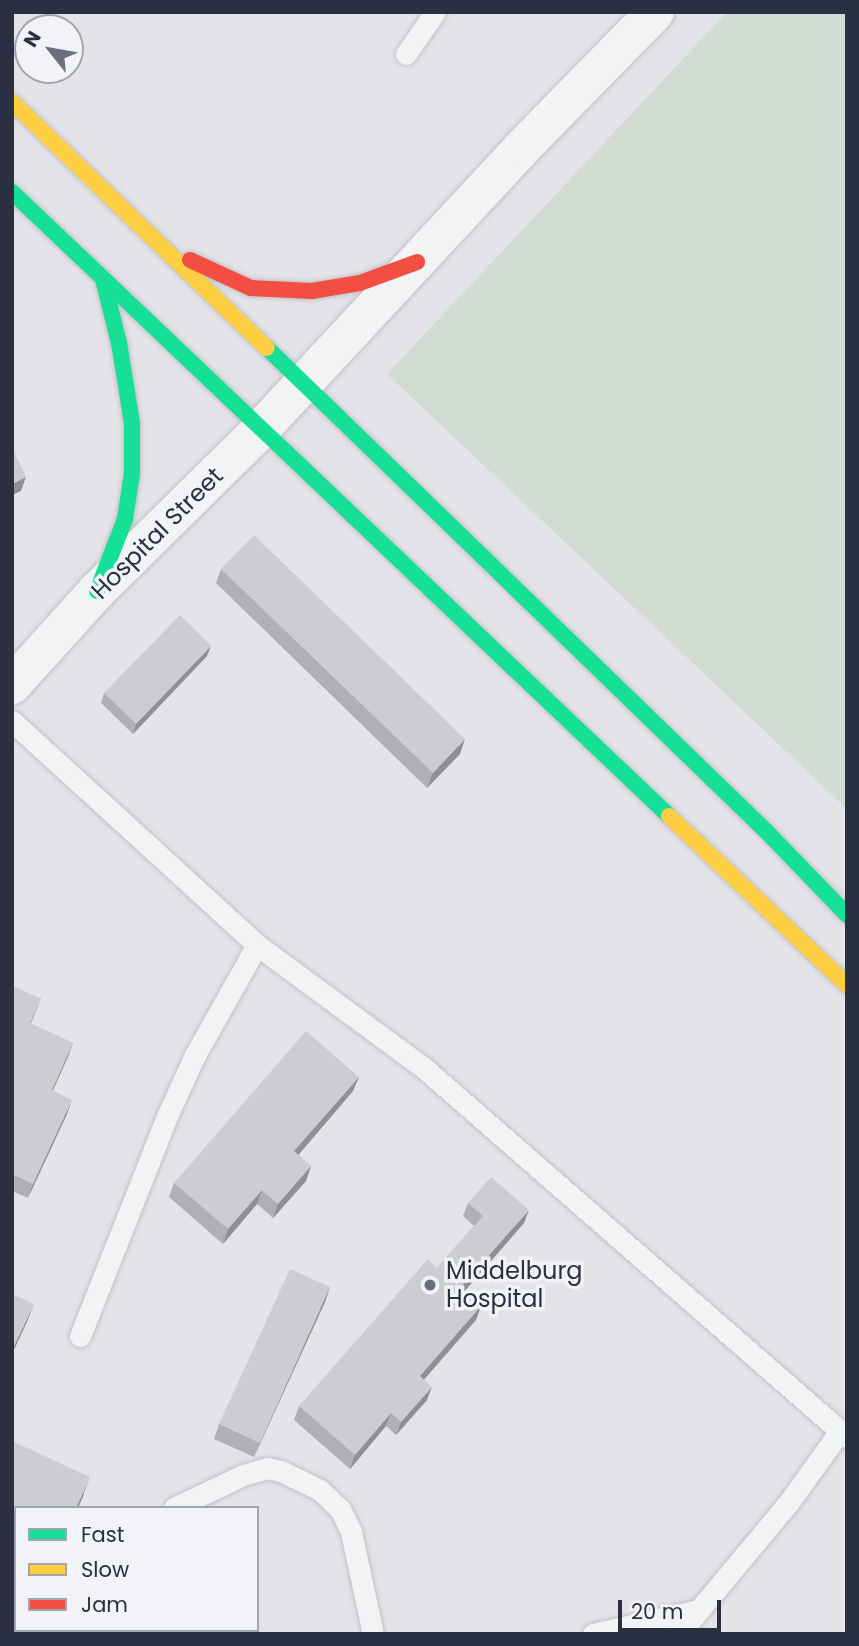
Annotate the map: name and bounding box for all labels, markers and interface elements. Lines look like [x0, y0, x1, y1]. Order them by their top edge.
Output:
north arrow [14, 14, 84, 84]
text: N [17, 26, 48, 52]
street label: Hospital Street [85, 461, 229, 605]
place label: Middelburg Hospital [446, 1257, 583, 1313]
marker: Middelburg Hospital [420, 1275, 440, 1295]
legend [14, 1506, 259, 1632]
text: Fast [81, 1520, 124, 1549]
text: Slow [81, 1555, 129, 1584]
scale bar [621, 1586, 724, 1630]
text: Jam [81, 1590, 128, 1619]
text: 20 m [631, 1597, 684, 1626]

